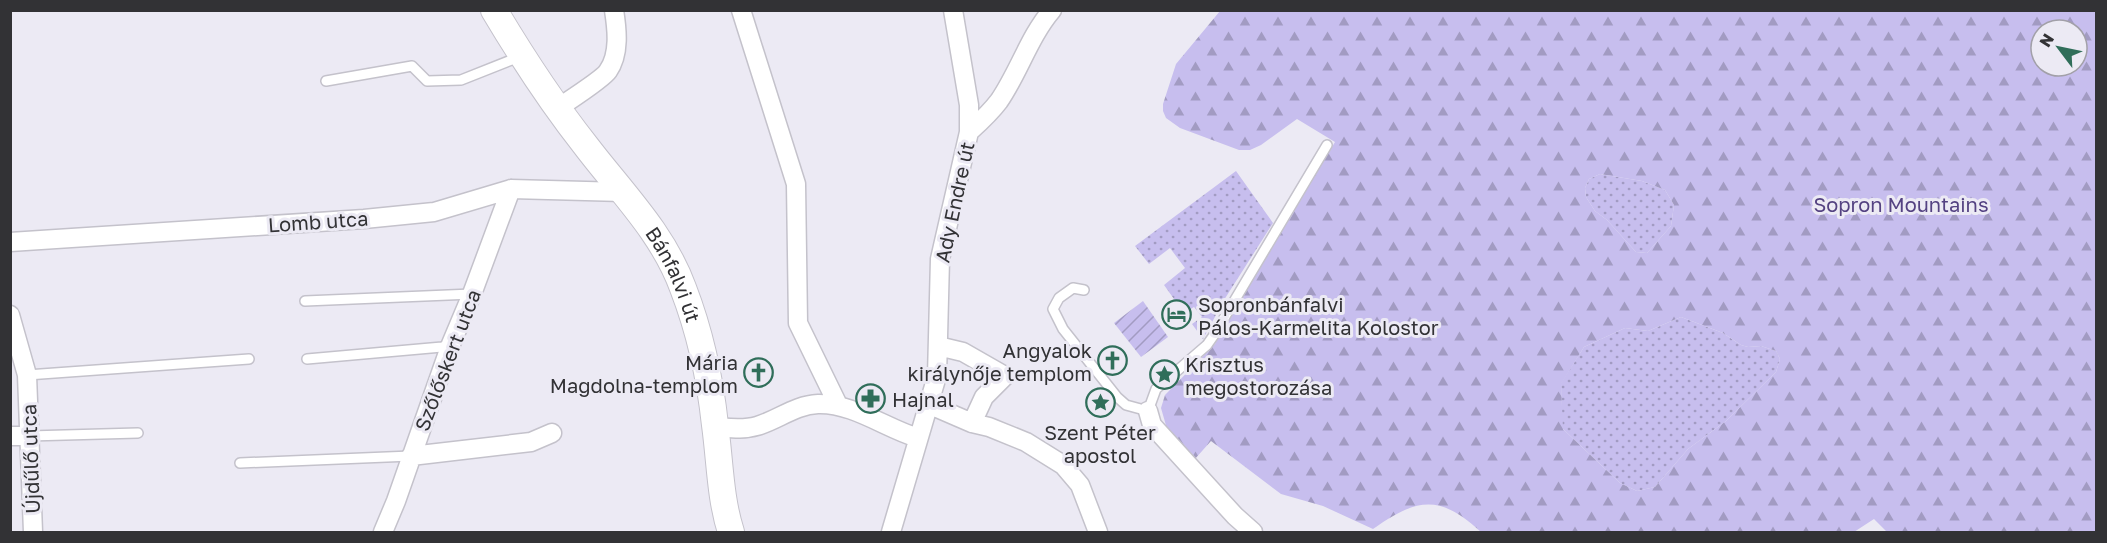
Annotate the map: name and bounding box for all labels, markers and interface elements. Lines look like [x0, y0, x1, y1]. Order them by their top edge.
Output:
north arrow [2029, 18, 2089, 78]
text: N [2035, 30, 2058, 51]
street label: Ady Endre út [929, 139, 979, 265]
park label: Sopron Mountains [1814, 192, 1988, 216]
street label: Lomb utca [267, 206, 369, 236]
street label: Bánfalvi út [641, 222, 706, 325]
street label: Szőlőskert utca [409, 286, 485, 434]
place label: Sopronbánfalvi Pálos-Karmelita Kolostor [1198, 292, 1439, 339]
hotel icon: Sopronbánfalvi Pálos-Karmelita Kolostor [1161, 299, 1193, 331]
place label: Angyalok királynője templom [907, 338, 1092, 385]
church icon: Angyalok királynője templom [1097, 345, 1129, 377]
place label: Mária Magdolna-templom [550, 350, 738, 397]
place label: Krisztus megostorozása [1185, 352, 1332, 399]
church icon: Mária Magdolna-templom [743, 357, 775, 389]
place icon: Krisztus megostorozása [1148, 359, 1180, 391]
pharmacy icon: Hajnal [855, 383, 887, 415]
place icon: Szent Péter apostol [1084, 386, 1116, 418]
place label: Hajnal [892, 387, 954, 411]
street label: Újdűlő utca [16, 404, 44, 514]
place label: Szent Péter apostol [1044, 420, 1156, 467]

